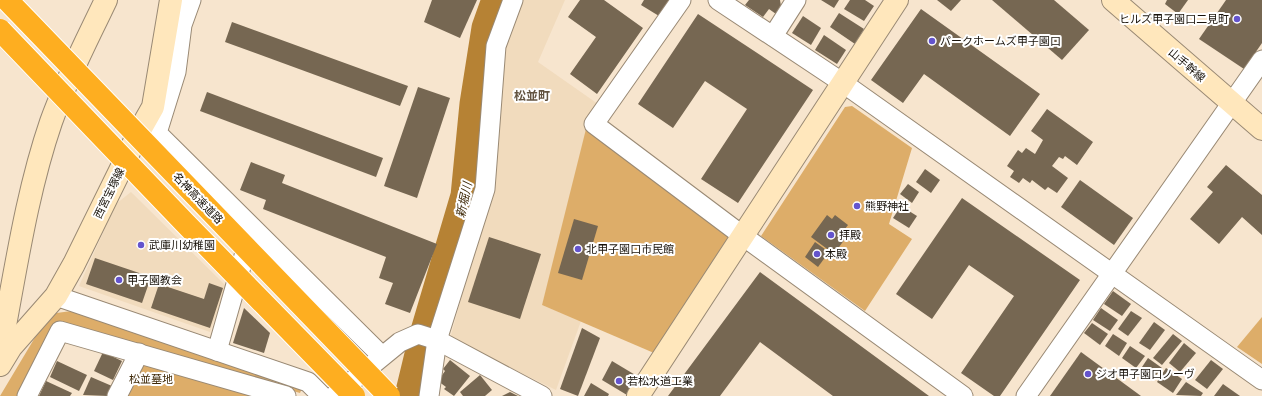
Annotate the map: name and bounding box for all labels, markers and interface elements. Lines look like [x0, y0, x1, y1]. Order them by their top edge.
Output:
place label: ヒルズ甲子園口二見町 [1119, 12, 1229, 26]
marker: ヒルズ甲子園口二見町 [1232, 14, 1242, 24]
place label: パークホームズ甲子園口 [940, 34, 1061, 48]
marker: パークホームズ甲子園口 [927, 36, 937, 46]
street label: 山手幹線 [1166, 45, 1208, 85]
district label: 松並町 [514, 88, 550, 104]
street label: 西宮宝塚線 [91, 165, 127, 221]
street label: 名神高速道路 [170, 169, 226, 227]
water label: 新堀川 [452, 179, 476, 219]
place label: 熊野神社 [865, 199, 909, 213]
marker: 熊野神社 [852, 201, 862, 211]
place label: 拝殿 [839, 228, 861, 242]
marker: 拝殿 [826, 230, 836, 240]
place label: 武庫川幼稚園 [149, 238, 215, 252]
marker: 武庫川幼稚園 [136, 240, 146, 250]
place label: 北甲子園口市民館 [586, 242, 674, 256]
marker: 北甲子園口市民館 [573, 244, 583, 254]
place label: 本殿 [825, 247, 847, 261]
marker: 本殿 [812, 249, 822, 259]
place label: 甲子園教会 [127, 273, 182, 287]
marker: 甲子園教会 [114, 275, 124, 285]
place label: ジオ甲子園口ノーヴ [1096, 367, 1195, 381]
marker: ジオ甲子園口ノーヴ [1083, 369, 1093, 379]
park label: 松並墓地 [129, 372, 173, 386]
place label: 若松水道工業 [627, 374, 693, 388]
marker: 若松水道工業 [614, 376, 624, 386]

